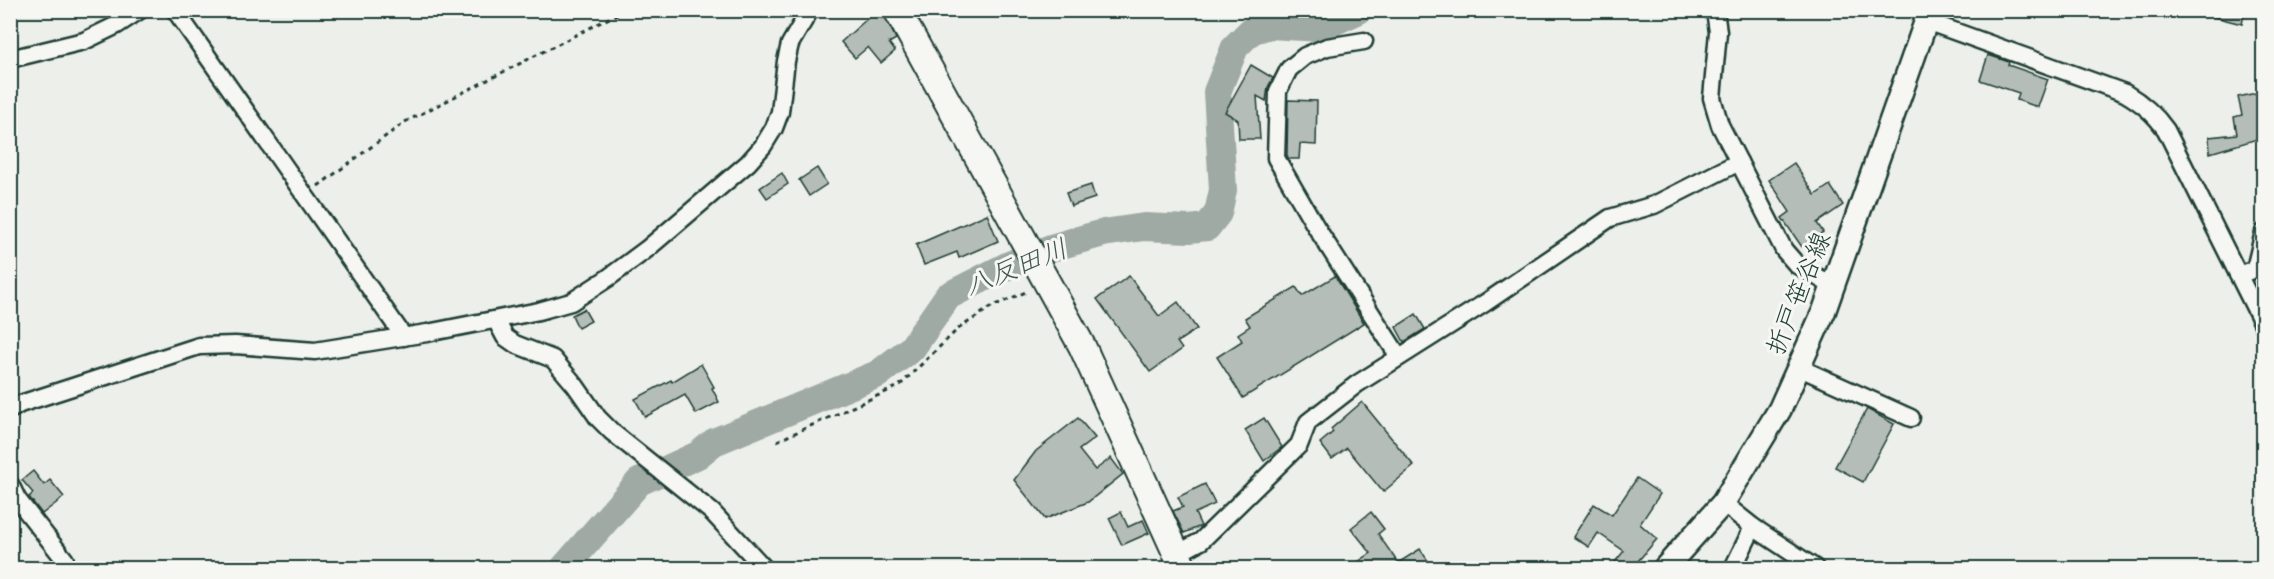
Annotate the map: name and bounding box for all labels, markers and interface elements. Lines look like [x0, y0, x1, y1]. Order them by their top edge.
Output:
street label: 折戸笹谷線 [1759, 227, 1838, 360]
water label: 八反田川 [960, 231, 1072, 303]

